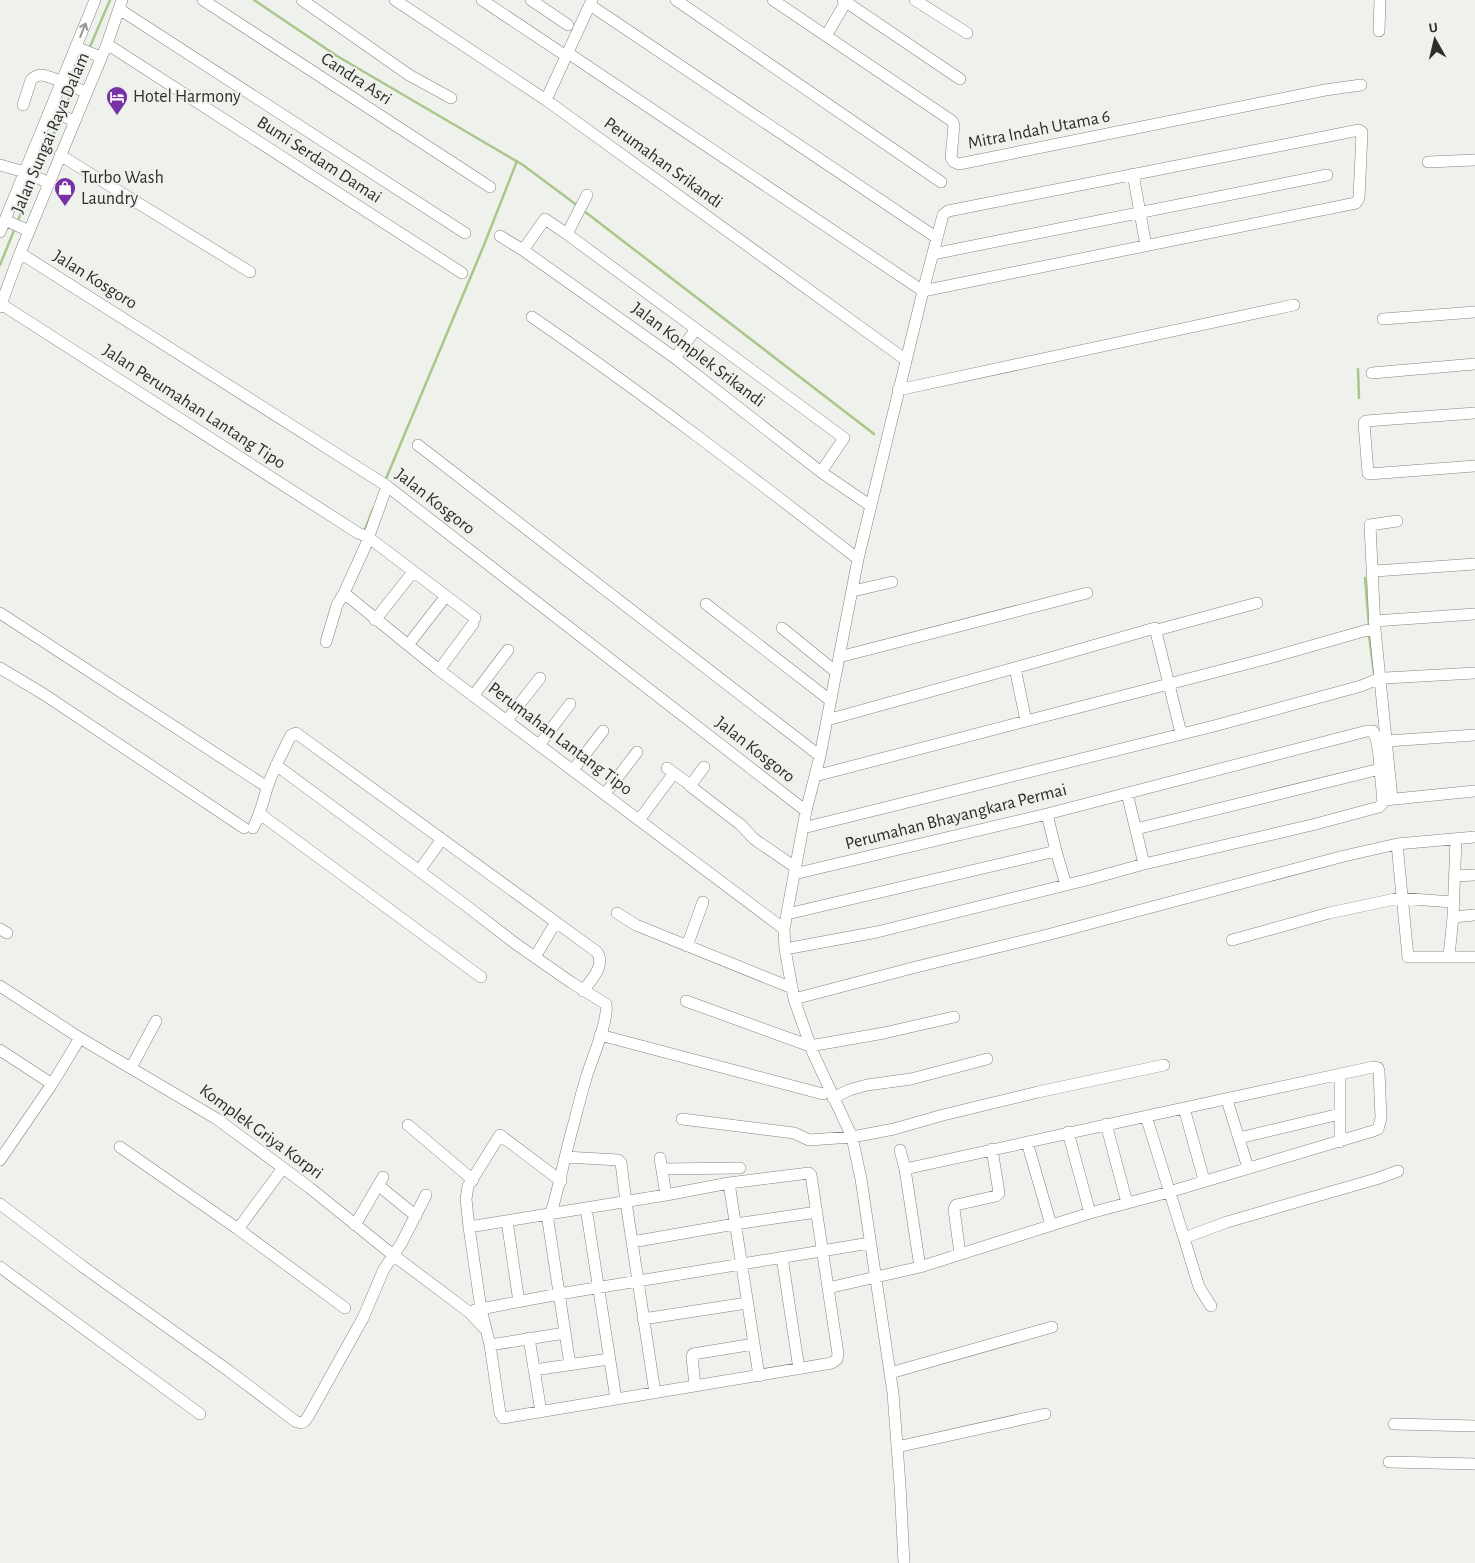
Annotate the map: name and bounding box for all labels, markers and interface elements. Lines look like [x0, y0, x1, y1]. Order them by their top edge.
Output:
north arrow [1410, 15, 1460, 65]
text: U [1428, 21, 1439, 36]
one-way arrow [79, 23, 88, 38]
street label: Jalan Sungai Raya Dalam [9, 50, 93, 216]
street label: Candra Asri [317, 50, 395, 108]
hotel icon: Hotel Harmony [105, 85, 129, 116]
place label: Hotel Harmony [133, 88, 241, 106]
street label: Mitra Indah Utama 6 [966, 107, 1112, 153]
street label: Bumi Serdam Damai [254, 113, 384, 207]
street label: Perumahan Srikandi [600, 114, 726, 212]
place label: Turbo Wash Laundry [81, 169, 164, 208]
shop icon: Turbo Wash Laundry [53, 176, 77, 207]
street label: Jalan Kosgoro [50, 247, 140, 313]
street label: Jalan Komplek Srikandi [628, 299, 768, 411]
street label: Jalan Perumahan Lantang Tipo [100, 341, 289, 473]
street label: Jalan Kosgoro [392, 466, 478, 539]
street label: Perumahan Lantang Tipo [485, 679, 635, 799]
street label: Jalan Kosgoro [712, 714, 798, 787]
street label: Perumahan Bhayangkara Permai [843, 781, 1069, 853]
street label: Komplek Griya Korpri [196, 1081, 326, 1183]

